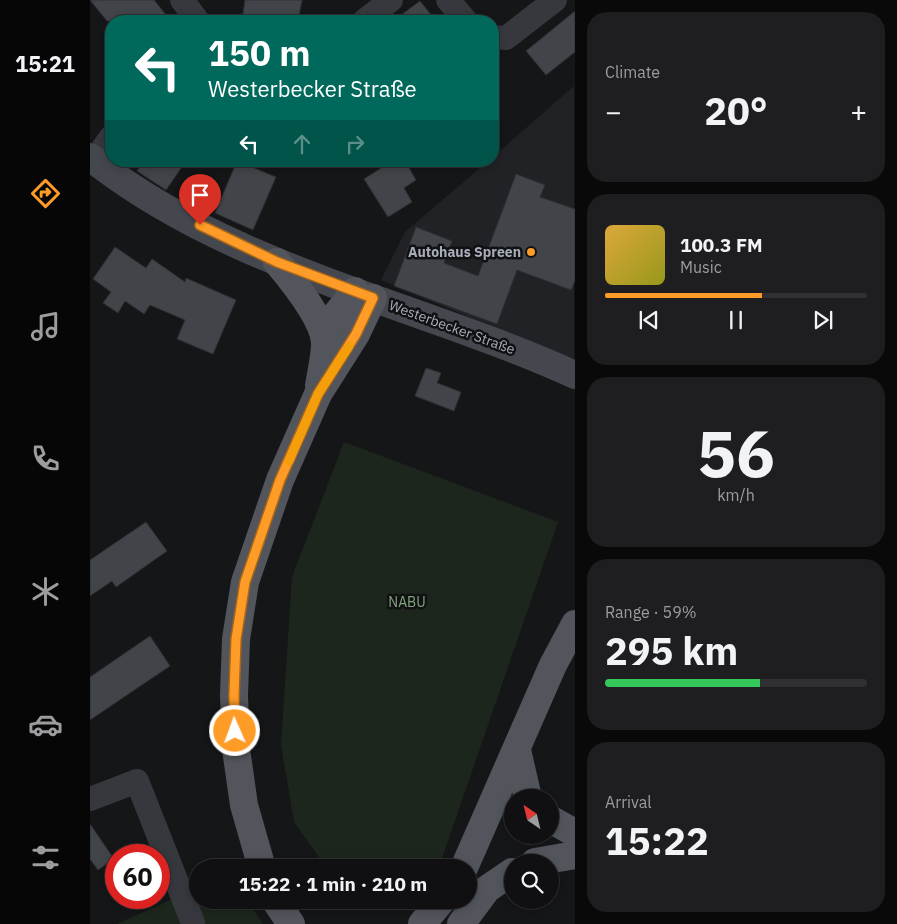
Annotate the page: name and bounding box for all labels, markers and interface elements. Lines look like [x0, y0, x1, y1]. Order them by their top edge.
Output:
text: 150 m [208, 30, 311, 76]
icon: left [125, 35, 190, 100]
text: 15:21 [15, 49, 75, 78]
text: Climate [605, 62, 660, 82]
text: Westerbecker Straße [208, 74, 417, 103]
text: 20° [704, 86, 768, 135]
text: − [605, 93, 622, 130]
text: + [850, 93, 867, 130]
icon: left [235, 130, 263, 158]
icon: ahead [288, 130, 316, 158]
icon: right [341, 130, 369, 158]
pin [179, 174, 221, 225]
icon: directions [28, 176, 63, 211]
icon: arrive [186, 181, 214, 209]
text: 100.3 FM [680, 233, 763, 257]
place label: Autohaus Spreen [408, 243, 521, 261]
marker: Autohaus Spreen [525, 246, 537, 258]
text: Music [680, 257, 722, 277]
street label: Westerbecker Straße [387, 296, 518, 358]
icon: previous [635, 306, 663, 334]
icon: pause [722, 306, 750, 334]
icon: next [809, 306, 837, 334]
icon: music [28, 309, 63, 344]
text: 56 [697, 410, 775, 495]
icon: phone [28, 441, 63, 476]
text: km/h [717, 485, 755, 505]
icon: climate [28, 574, 63, 609]
park label: NABU [388, 593, 426, 611]
text: Range · 59% [605, 602, 697, 622]
text: 295 km [605, 626, 738, 675]
position arrow [208, 704, 260, 756]
icon: car [28, 707, 63, 742]
north arrow [504, 789, 559, 844]
map controls [504, 789, 559, 909]
text: Arrival [605, 792, 652, 812]
text: 15:22 [605, 816, 709, 865]
icon: filters [28, 840, 63, 875]
speed limit sign: 60 [105, 844, 170, 909]
button: search [504, 854, 559, 909]
text: 15:22 · 1 min · 210 m [239, 872, 427, 896]

